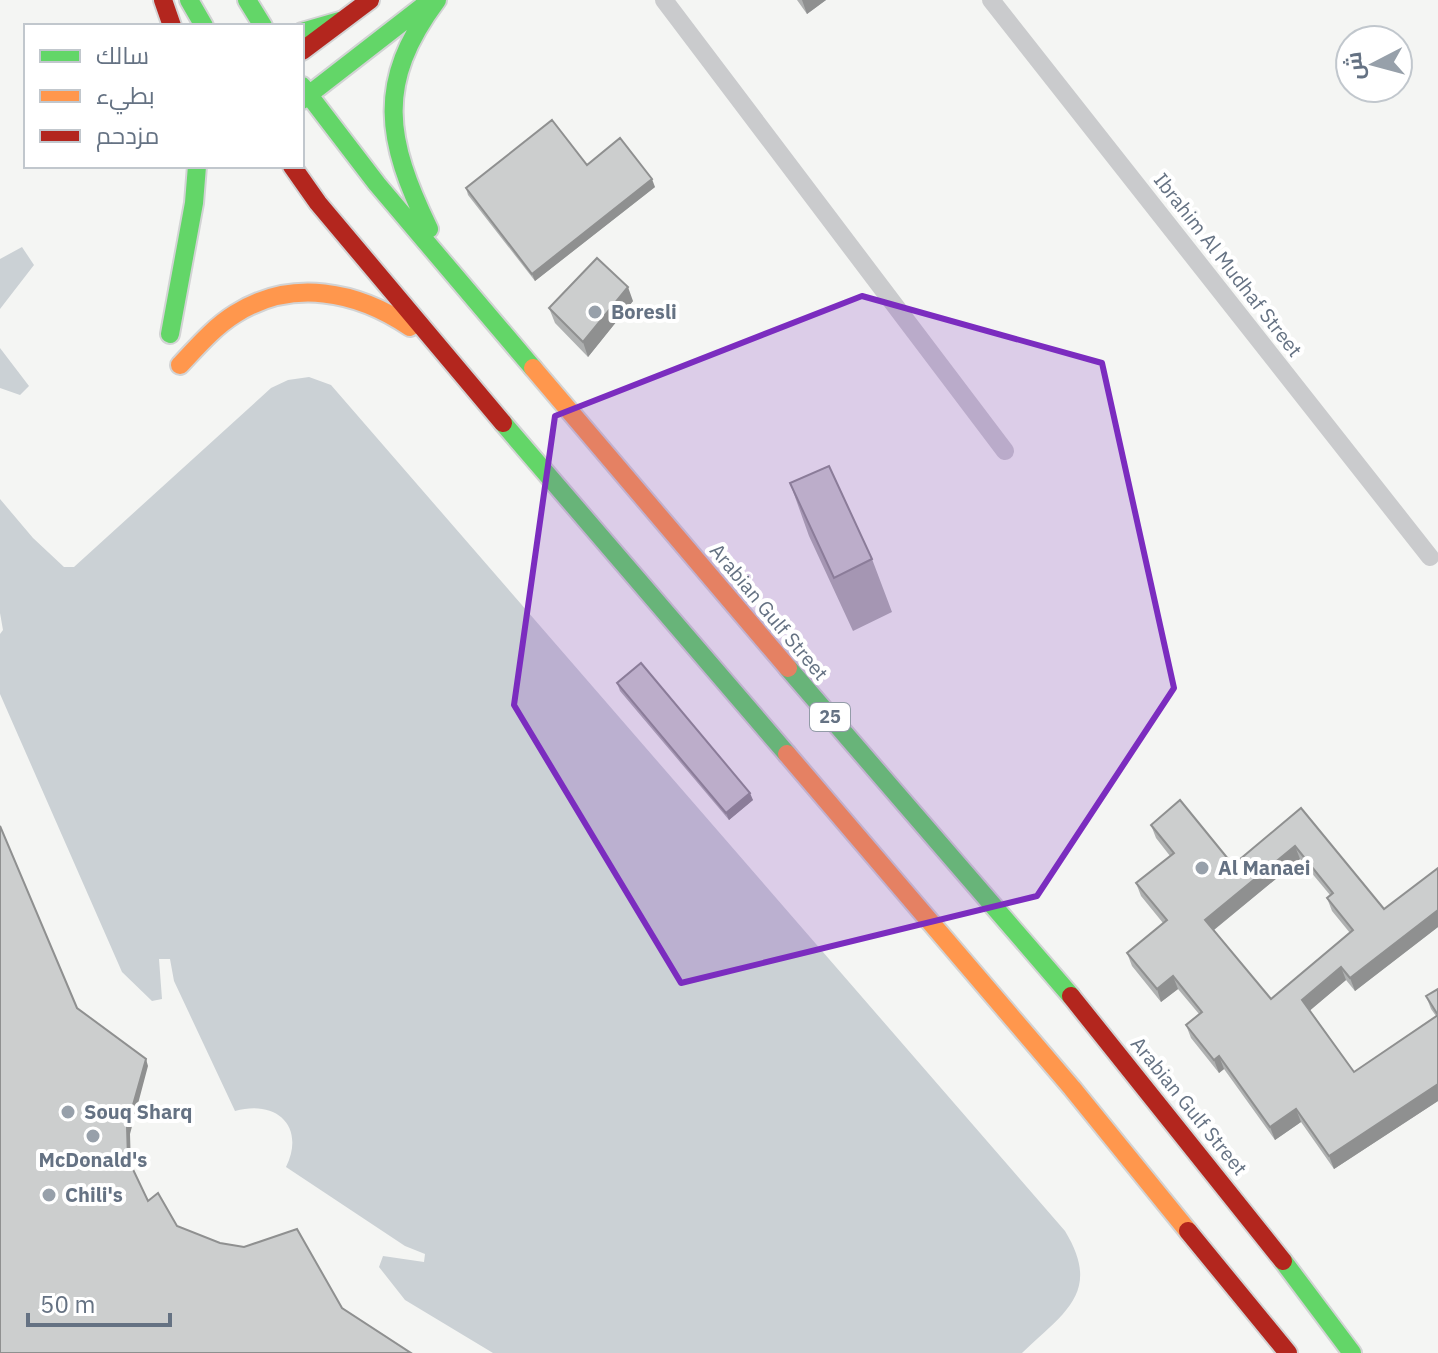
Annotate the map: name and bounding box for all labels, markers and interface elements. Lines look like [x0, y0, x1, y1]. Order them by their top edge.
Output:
legend [24, 24, 304, 168]
north arrow [1334, 24, 1414, 104]
text: سالك [96, 39, 149, 71]
text: ش [1338, 51, 1370, 82]
text: بطيء [96, 79, 155, 115]
text: مزدحم [96, 119, 159, 152]
street label: Ibrahim Al Mudhaf Street [1148, 167, 1309, 362]
place label: Boresli [611, 298, 677, 325]
marker: Boresli [586, 303, 604, 321]
street label: Arabian Gulf Street [704, 538, 835, 686]
road number: 25 [810, 703, 850, 731]
place label: Al Manaei [1218, 854, 1311, 881]
marker: Al Manaei [1193, 859, 1211, 877]
street label: Arabian Gulf Street [1125, 1031, 1254, 1181]
place label: Souq Sharq [84, 1098, 193, 1125]
marker: Souq Sharq [59, 1103, 77, 1121]
marker: McDonald's [84, 1127, 102, 1145]
place label: McDonald's [39, 1146, 147, 1173]
place label: Chili's [65, 1181, 123, 1208]
marker: Chili's [40, 1186, 58, 1204]
scale bar [28, 1277, 170, 1327]
text: 50 m [40, 1288, 95, 1320]

